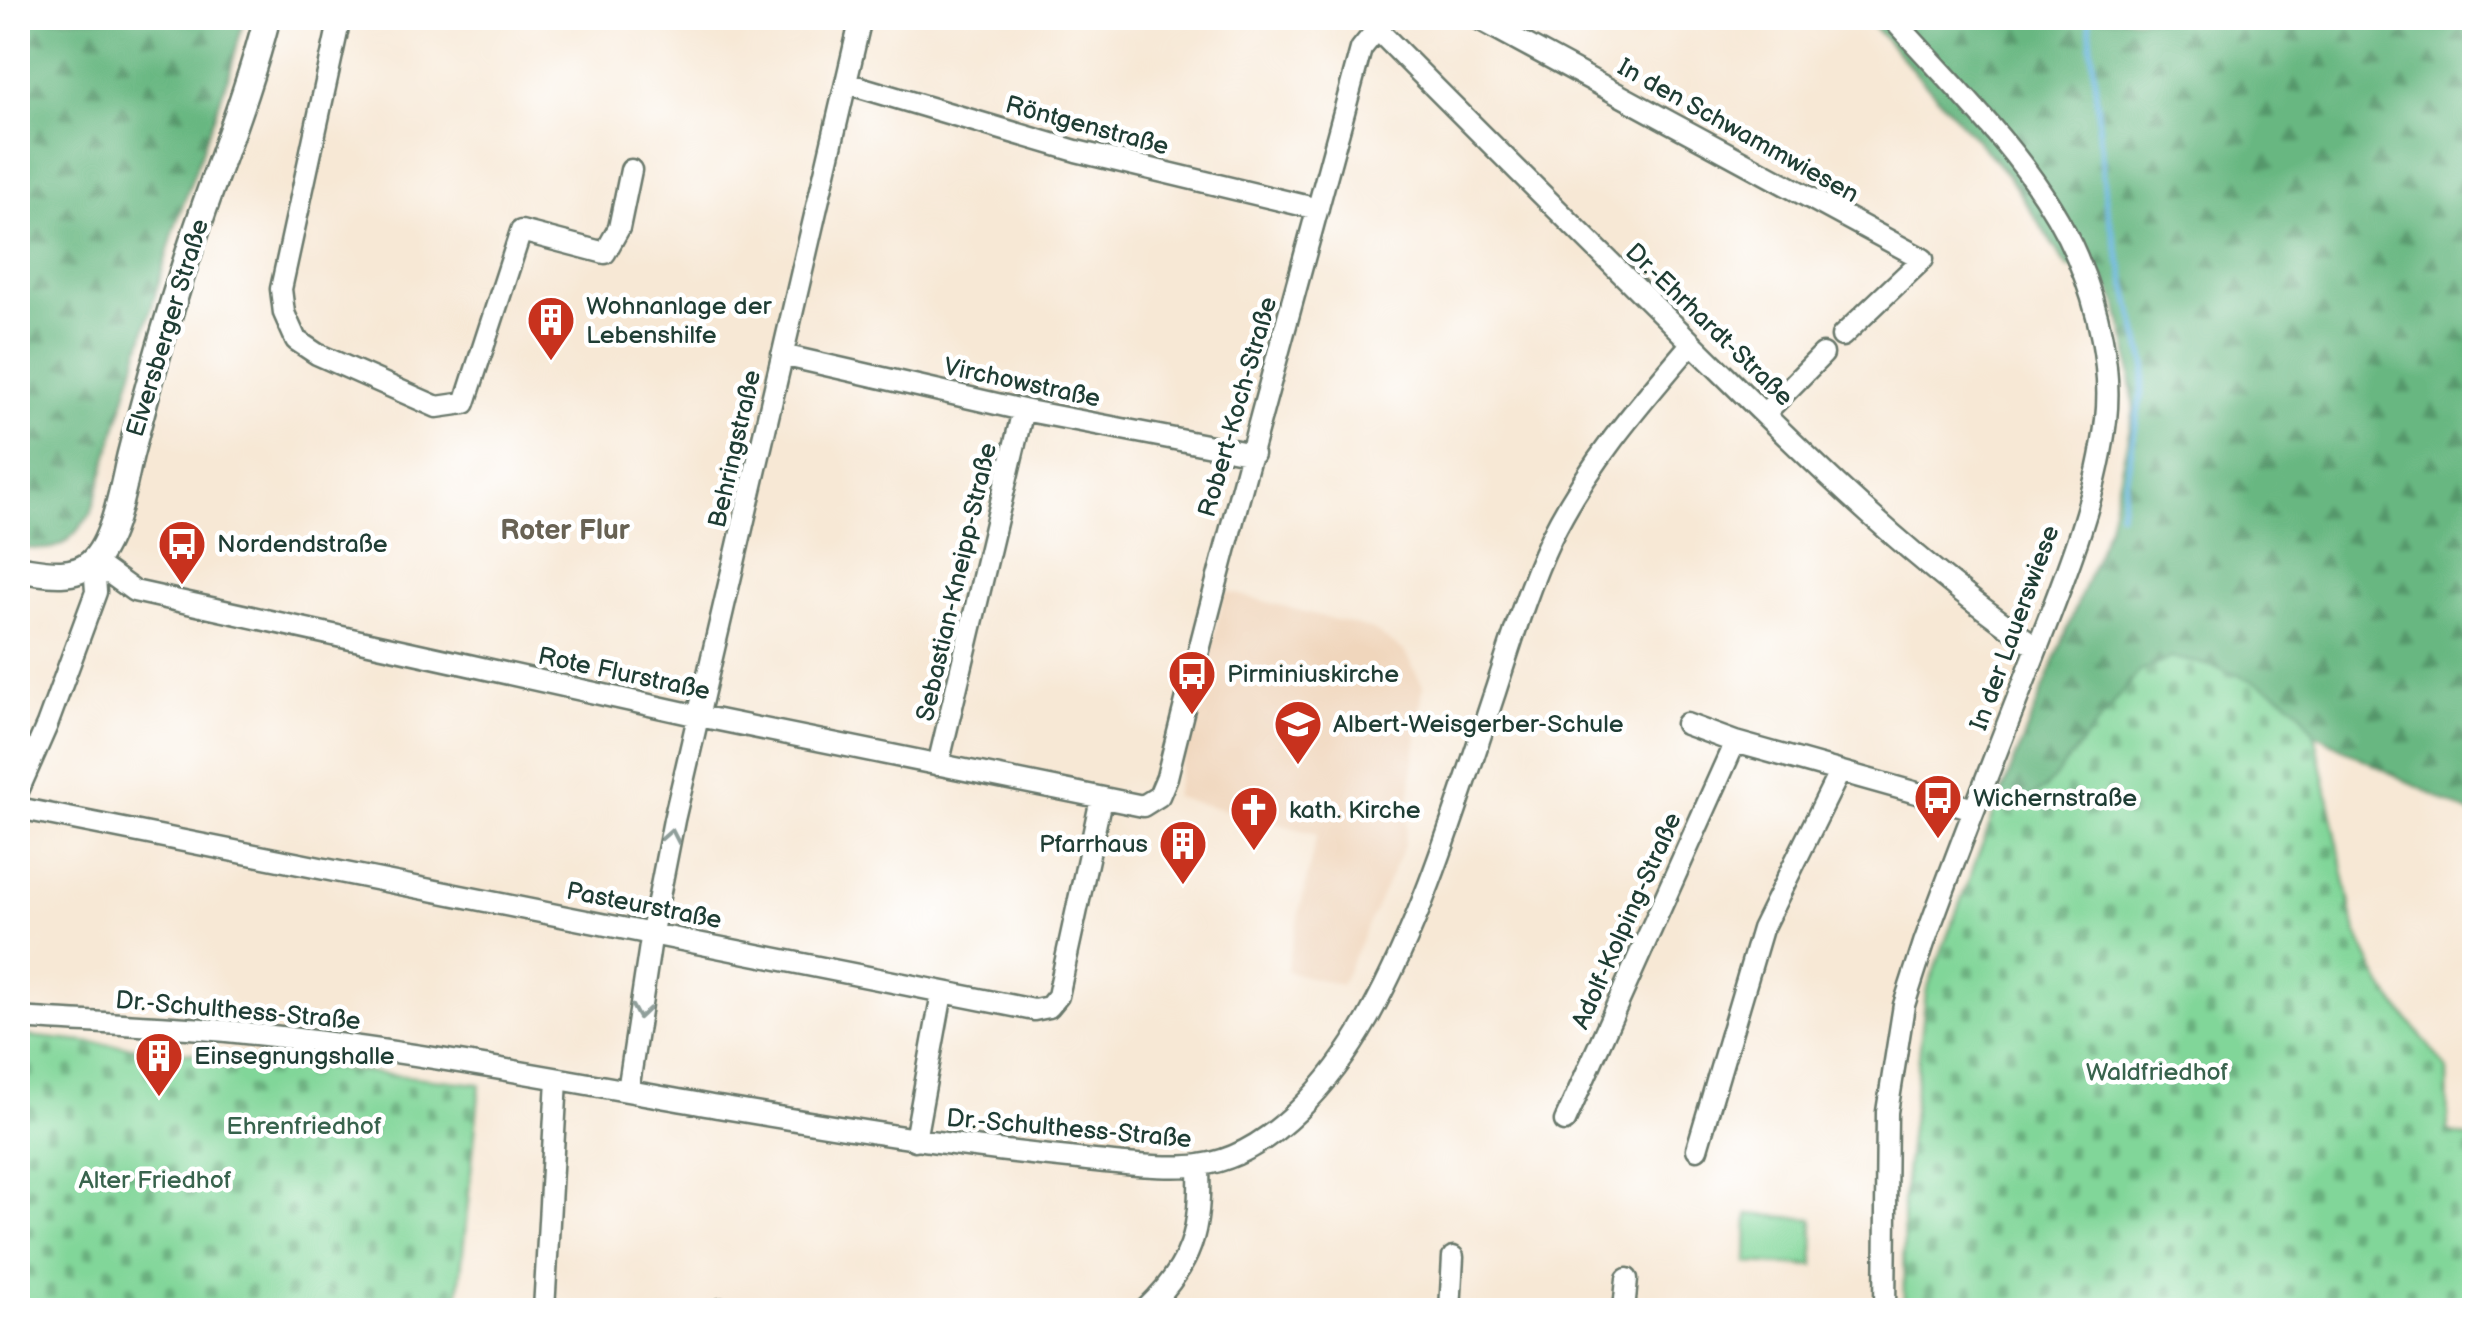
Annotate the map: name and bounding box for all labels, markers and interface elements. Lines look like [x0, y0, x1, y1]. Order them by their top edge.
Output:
street label: In den Schwammwiesen [1612, 52, 1864, 210]
street label: Röntgenstraße [1002, 89, 1172, 163]
street label: Elversberger Straße [120, 215, 216, 441]
street label: Dr.-Ehrhardt-Straße [1619, 237, 1799, 413]
place label: Wohnanlage der Lebenshilfe [586, 291, 773, 351]
street label: Robert-Koch-Straße [1192, 293, 1284, 521]
building icon: Wohnanlage der Lebenshilfe [525, 294, 577, 362]
street label: Virchowstraße [941, 351, 1103, 415]
street label: Behringstraße [702, 367, 768, 531]
street label: Sebastian-Kneipp-Straße [910, 440, 1004, 724]
district label: Roter Flur [500, 514, 631, 547]
bus stop icon: Nordendstraße [156, 518, 208, 586]
street label: In der Lauerswiese [1963, 521, 2067, 735]
place label: Nordendstraße [217, 529, 388, 560]
street label: Rote Flurstraße [535, 641, 713, 707]
bus stop icon: Pirminiuskirche [1166, 648, 1218, 716]
place label: Pirminiuskirche [1227, 659, 1399, 690]
school or university icon: Albert-Weisgerber-Schule [1272, 698, 1324, 766]
place label: Albert-Weisgerber-Schule [1333, 709, 1624, 740]
bus stop icon: Wichernstraße [1912, 772, 1964, 840]
place label: Wichernstraße [1973, 783, 2137, 814]
church icon: kath. Kirche [1228, 784, 1280, 852]
place label: kath. Kirche [1289, 795, 1421, 826]
street label: Adolf-Kolping-Straße [1565, 808, 1689, 1034]
building icon: Pfarrhaus [1157, 818, 1209, 886]
one-way arrow [659, 828, 680, 845]
place label: Pfarrhaus [1039, 829, 1148, 860]
street label: Pasteurstraße [564, 876, 724, 936]
street label: Dr.-Schulthess-Straße [114, 985, 362, 1037]
one-way arrow [630, 1003, 651, 1020]
building icon: Einsegnungshalle [133, 1030, 185, 1098]
place label: Einsegnungshalle [194, 1041, 395, 1072]
park label: Waldfriedhof [2086, 1057, 2229, 1088]
street label: Dr.-Schulthess-Straße [945, 1103, 1193, 1155]
park label: Ehrenfriedhof [226, 1111, 382, 1142]
park label: Alter Friedhof [79, 1165, 232, 1196]

